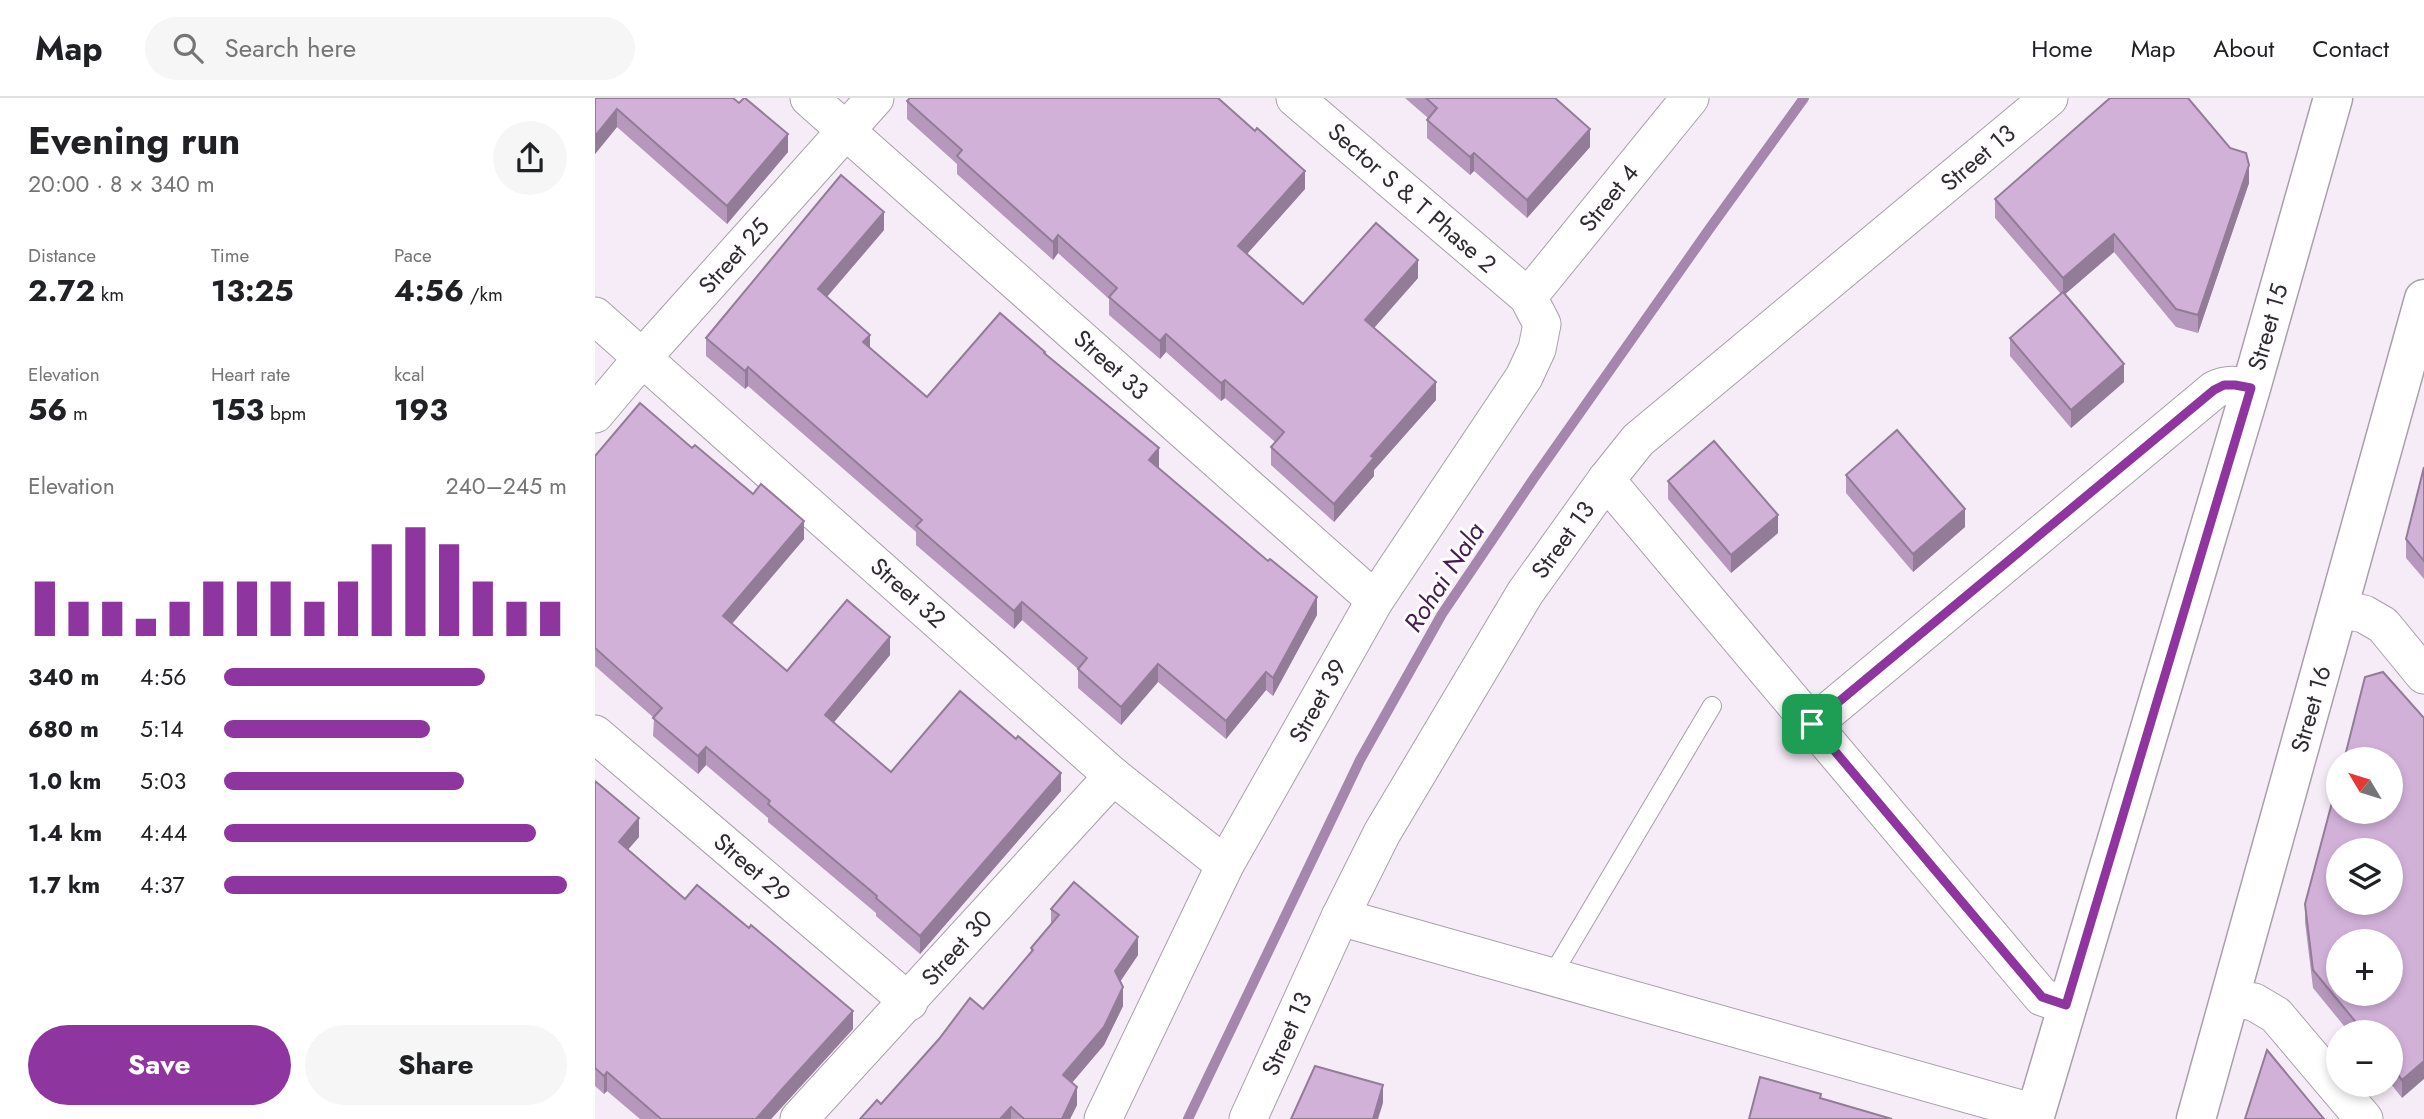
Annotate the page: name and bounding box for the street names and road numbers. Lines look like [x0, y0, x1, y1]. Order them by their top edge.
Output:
street label: Sector S & T Phase 2 [1320, 114, 1504, 281]
street label: Street 13 [1933, 116, 2023, 199]
street label: Street 4 [1570, 156, 1647, 239]
street label: Street 25 [690, 210, 777, 301]
street label: Street 15 [2238, 279, 2297, 374]
street label: Street 33 [1066, 321, 1157, 408]
street label: Street 13 [1522, 494, 1603, 586]
street label: Street 32 [863, 549, 954, 636]
street label: Street 39 [1280, 652, 1355, 749]
street label: Street 16 [2281, 661, 2340, 757]
street label: Street 29 [706, 824, 799, 911]
street label: Street 30 [913, 902, 1000, 994]
street label: Street 13 [1253, 986, 1321, 1081]

